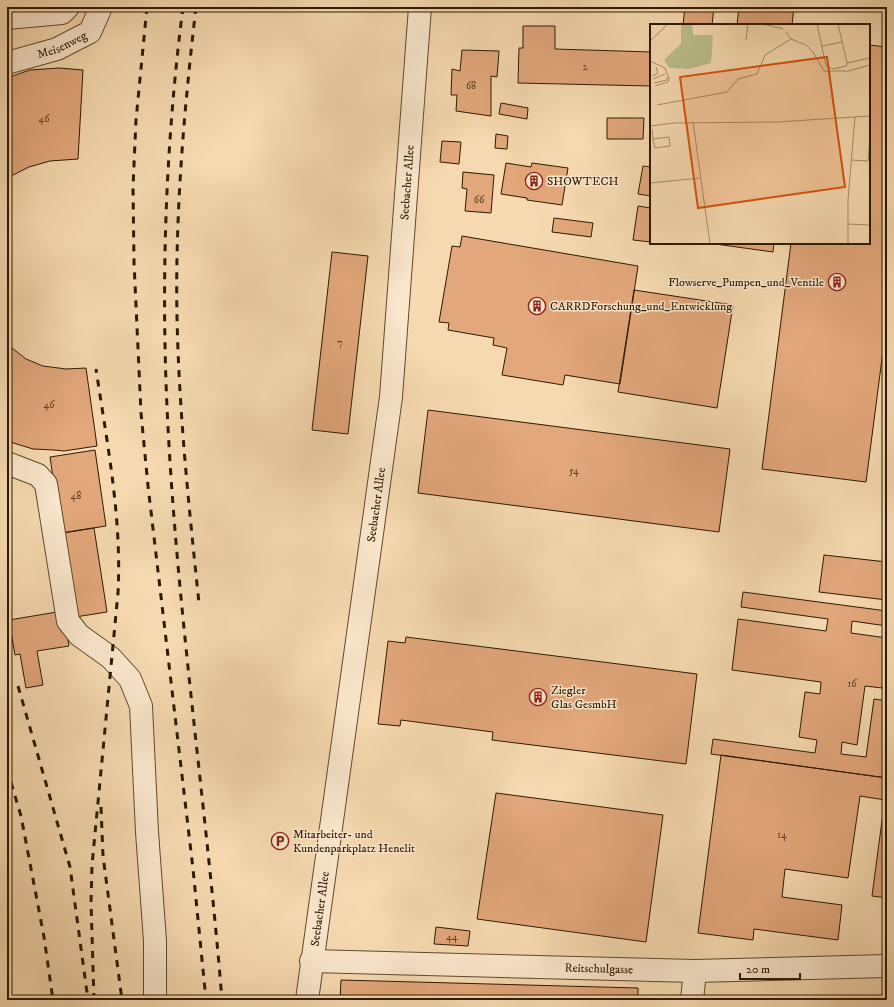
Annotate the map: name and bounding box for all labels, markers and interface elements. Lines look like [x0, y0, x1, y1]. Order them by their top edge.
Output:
inset map [650, 24, 870, 244]
street label: Meisenweg [36, 27, 89, 62]
house number: 2 [583, 61, 588, 73]
house number: 68 [466, 80, 476, 92]
house number: 46 [39, 113, 50, 125]
street label: Seebacher Allee [397, 144, 417, 220]
building icon: SHOWTECH [524, 171, 544, 191]
place label: SHOWTECH [547, 174, 618, 189]
house number: 66 [474, 194, 485, 206]
building icon: Flowserve_Pumpen_und_Ventile [827, 272, 847, 292]
place label: Flowserve_Pumpen_und_Ventile [668, 275, 824, 290]
building icon: CARRDForschung_und_Entwicklung [527, 296, 547, 316]
place label: CARRDForschung_und_Entwicklung [550, 299, 732, 314]
house number: 7 [337, 337, 343, 349]
house number: 46 [44, 399, 55, 411]
house number: 54 [569, 465, 579, 477]
street label: Seebacher Allee [363, 466, 389, 543]
house number: 48 [71, 490, 81, 502]
house number: 16 [848, 678, 857, 690]
place label: Ziegler Glas GesmbH [551, 683, 617, 712]
building icon: Ziegler Glas GesmbH [528, 687, 548, 707]
place label: Mitarbeiter- und Kundenparkplatz Henelit [293, 827, 415, 856]
house number: 14 [777, 829, 787, 841]
parking icon: Mitarbeiter- und Kundenparkplatz Henelit [270, 831, 290, 851]
street label: Seebacher Allee [307, 871, 332, 947]
house number: 44 [446, 931, 458, 943]
scale bar [740, 955, 800, 981]
street label: Reitschulgasse [564, 960, 633, 977]
text: 20 m [746, 962, 770, 977]

